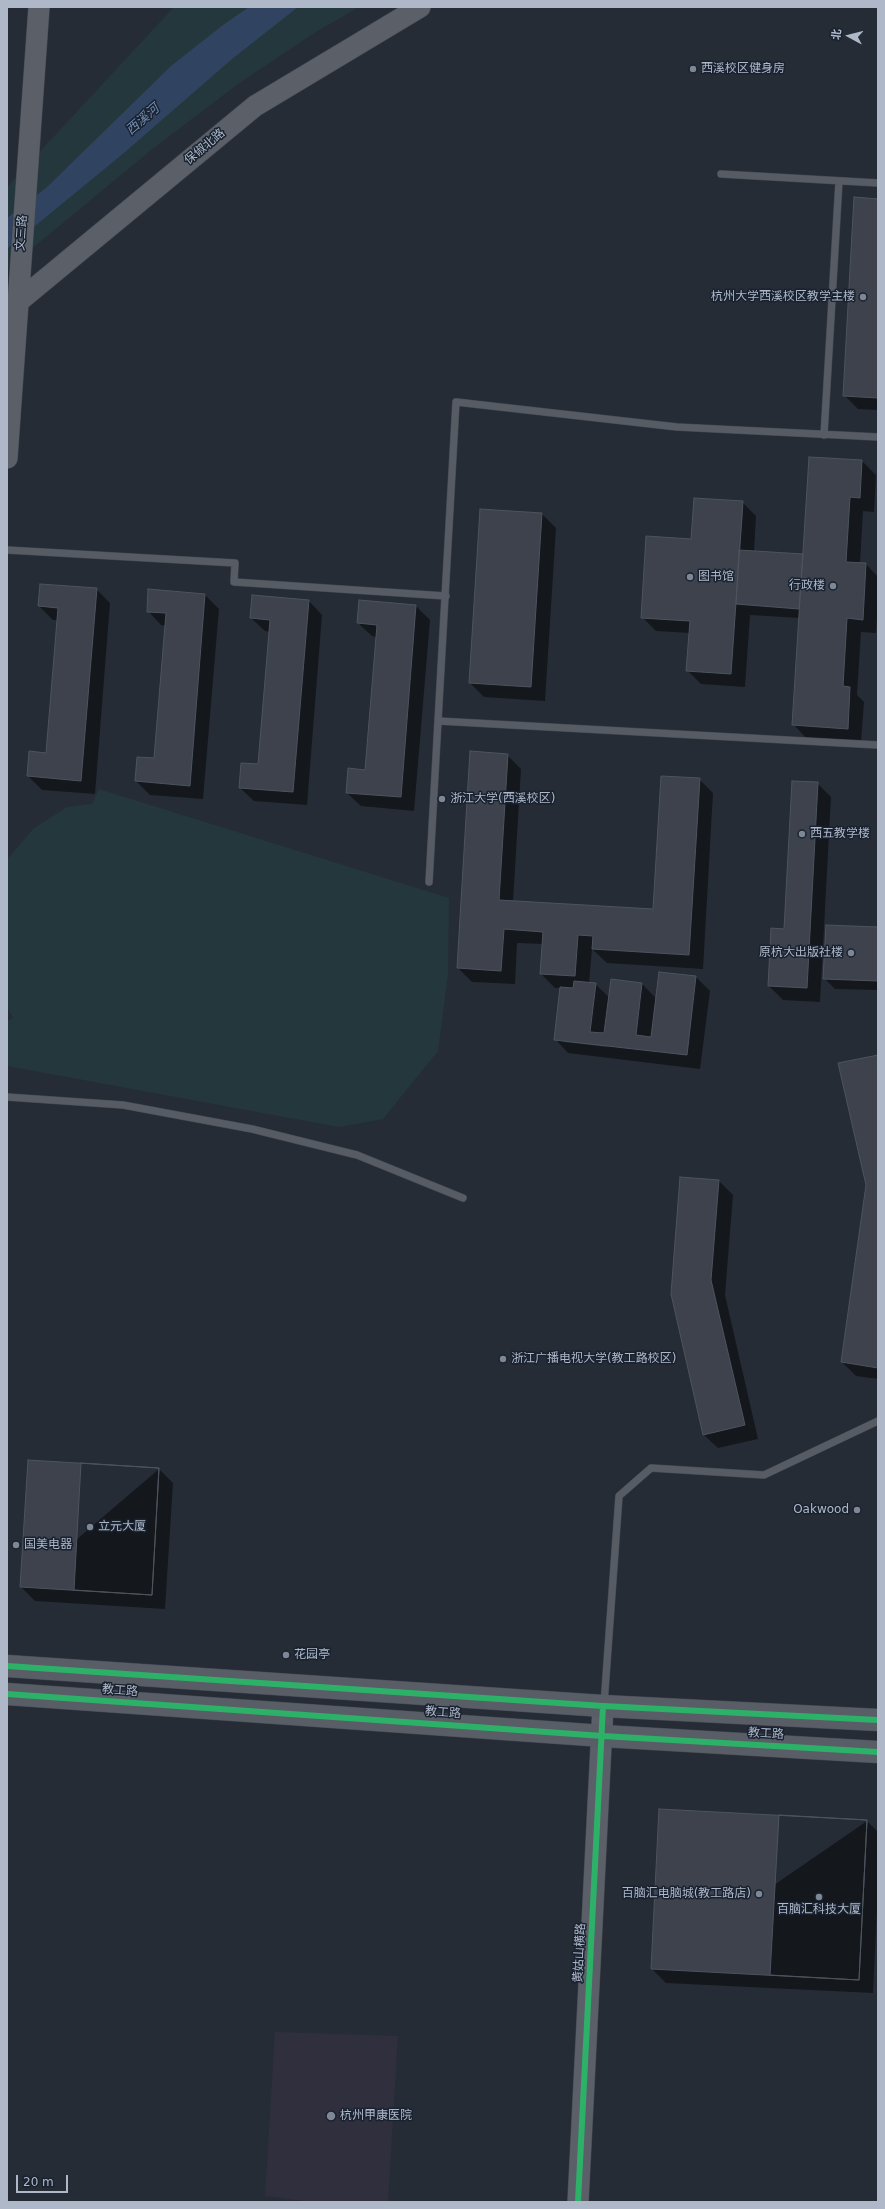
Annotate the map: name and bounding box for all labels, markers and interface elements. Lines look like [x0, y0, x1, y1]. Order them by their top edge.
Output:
north arrow [829, 16, 869, 56]
text: 北 [829, 28, 844, 41]
place label: 西溪校区健身房 [701, 62, 785, 76]
marker: 西溪校区健身房 [688, 64, 698, 74]
water label: 西溪河 [123, 101, 163, 139]
street label: 保俶北路 [182, 126, 228, 168]
street label: 文三路 [14, 215, 30, 251]
place label: 杭州大学西溪校区教学主楼 [711, 290, 855, 304]
marker: 杭州大学西溪校区教学主楼 [858, 292, 868, 302]
place label: 图书馆 [698, 570, 734, 584]
marker: 图书馆 [685, 572, 695, 582]
place label: 行政楼 [789, 579, 825, 593]
marker: 行政楼 [828, 581, 838, 591]
place label: 浙江大学(西溪校区) [450, 792, 555, 806]
marker: 浙江大学(西溪校区) [437, 794, 447, 804]
place label: 西五教学楼 [810, 827, 870, 841]
marker: 西五教学楼 [797, 829, 807, 839]
place label: 原杭大出版社楼 [759, 946, 843, 960]
marker: 原杭大出版社楼 [846, 948, 856, 958]
place label: 浙江广播电视大学(教工路校区) [511, 1352, 676, 1366]
marker: 浙江广播电视大学(教工路校区) [498, 1354, 508, 1364]
place label: Oakwood [793, 1503, 849, 1517]
marker: Oakwood [852, 1505, 862, 1515]
place label: 立元大厦 [98, 1520, 146, 1534]
marker: 立元大厦 [85, 1522, 95, 1532]
place label: 国美电器 [24, 1538, 72, 1552]
marker: 国美电器 [11, 1540, 21, 1550]
place label: 花园亭 [294, 1648, 330, 1662]
marker: 花园亭 [281, 1650, 291, 1660]
street label: 教工路 [102, 1683, 138, 1699]
street label: 教工路 [425, 1705, 461, 1721]
street label: 教工路 [748, 1726, 784, 1742]
place label: 百脑汇电脑城(教工路店) [622, 1887, 751, 1901]
marker: 百脑汇电脑城(教工路店) [754, 1889, 764, 1899]
marker: 百脑汇科技大厦 [814, 1892, 824, 1902]
place label: 百脑汇科技大厦 [777, 1903, 861, 1917]
street label: 黄姑山横路 [571, 1923, 589, 1983]
place label: 杭州甲康医院 [340, 2109, 412, 2123]
marker: 杭州甲康医院 [325, 2110, 337, 2122]
scale bar [18, 2167, 70, 2193]
text: 20 m [23, 2175, 54, 2189]

